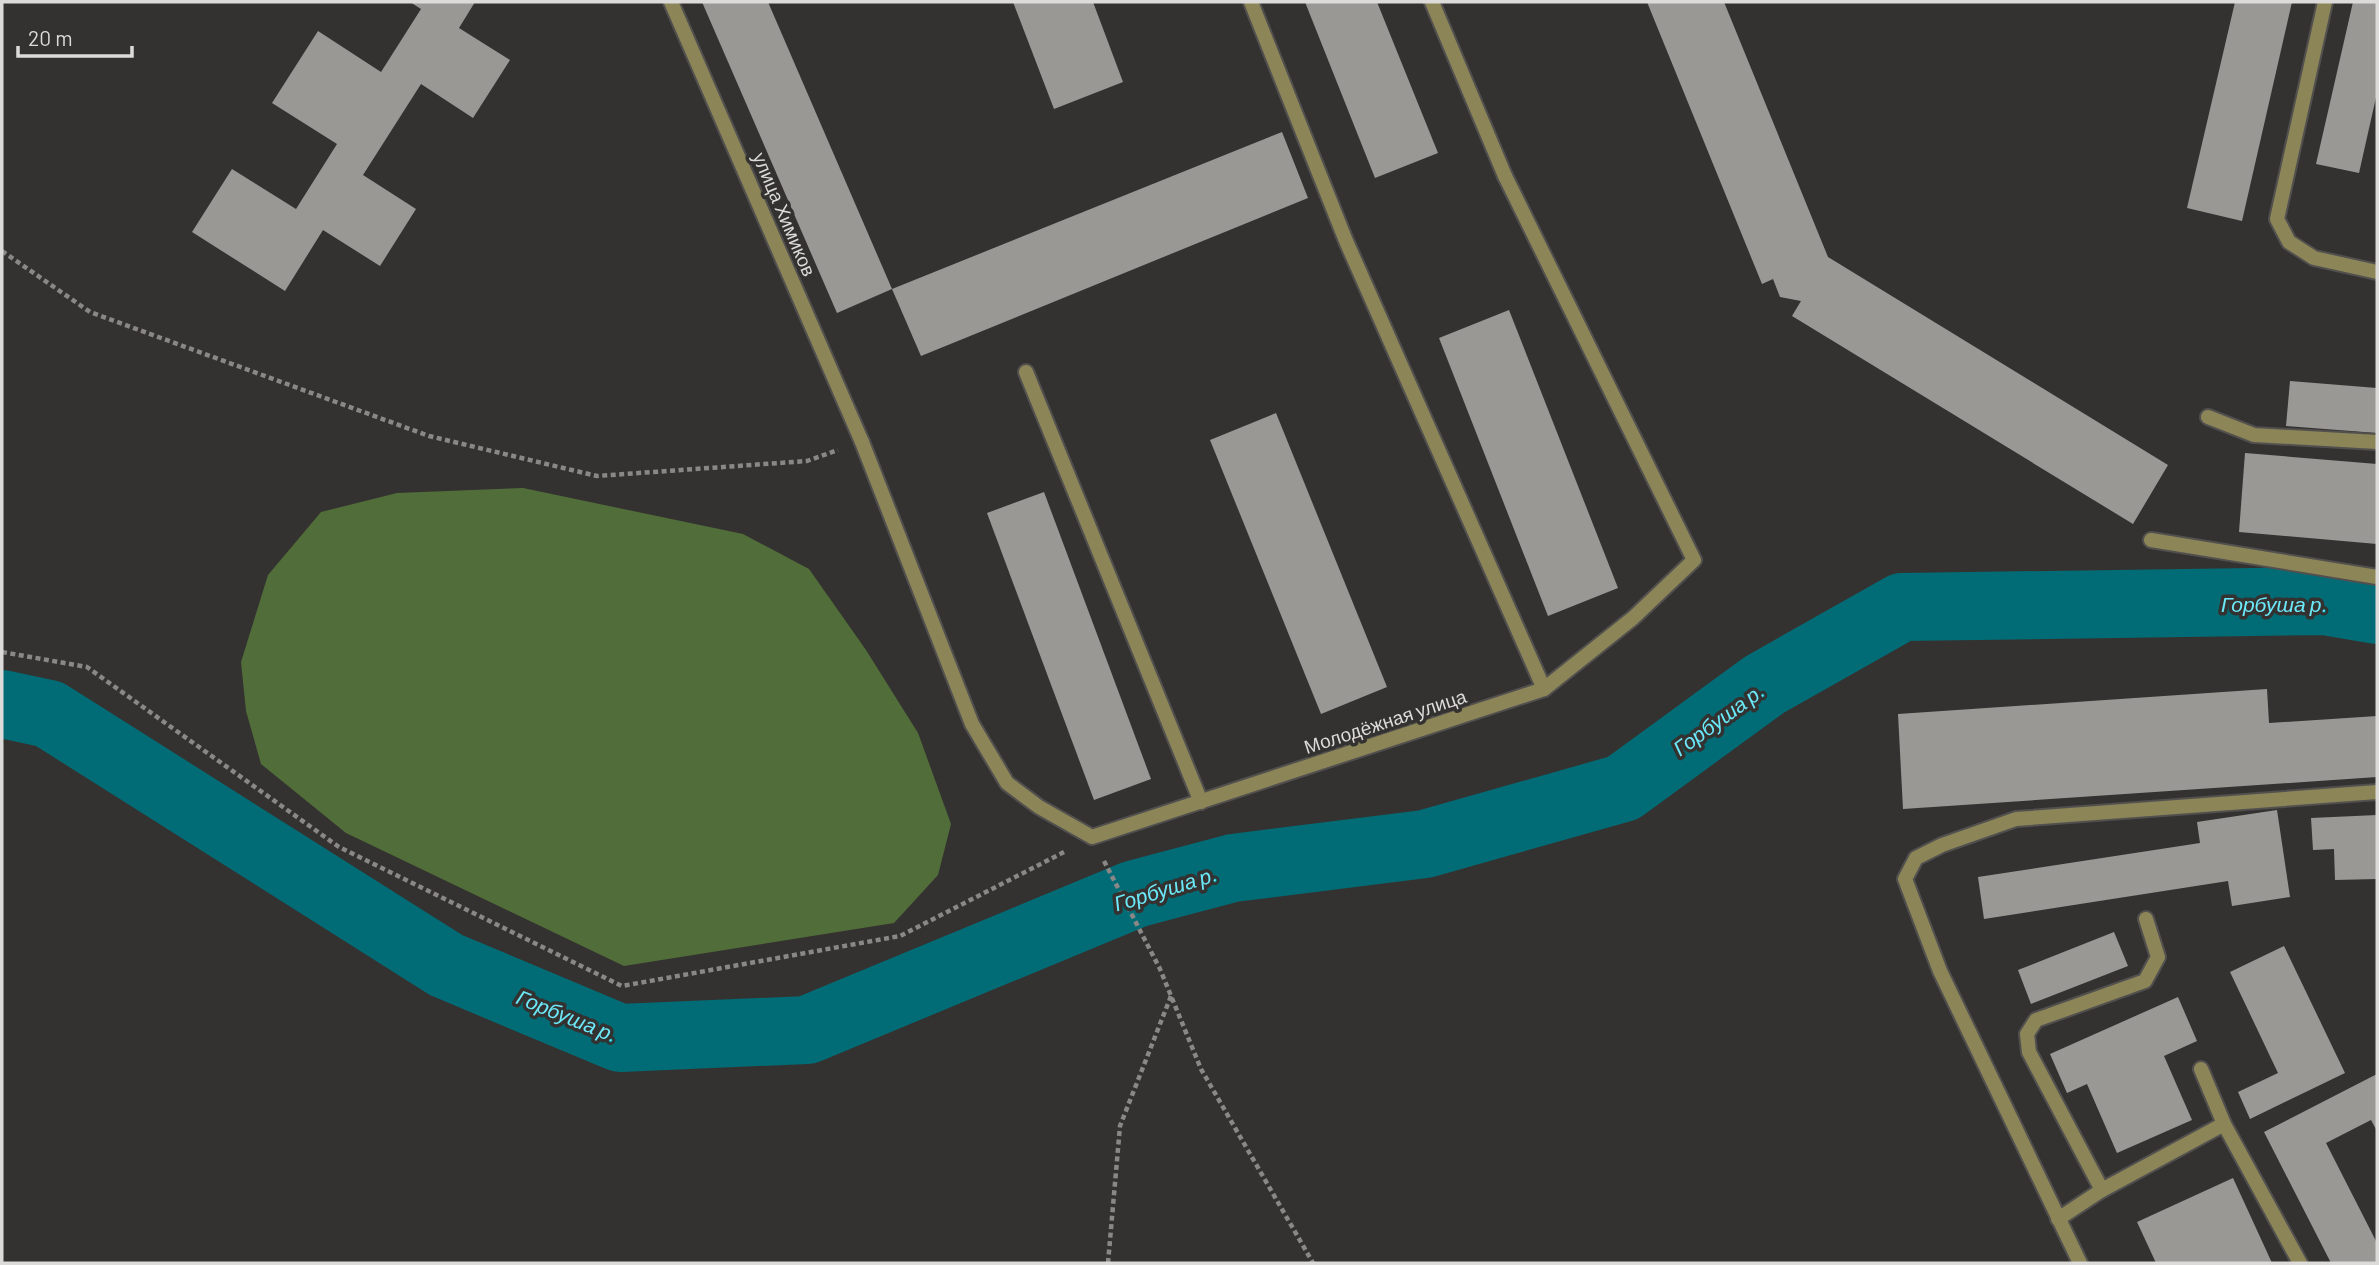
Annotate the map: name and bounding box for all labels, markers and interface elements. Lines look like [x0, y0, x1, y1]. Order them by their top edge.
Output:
scale bar [18, 14, 131, 58]
text: 20 m [28, 25, 73, 50]
street label: улица Химиков [749, 149, 821, 279]
water label: Горбуша р. [2221, 591, 2327, 616]
water label: Горбуша р. [1668, 678, 1768, 760]
street label: Молодёжная улица [1301, 684, 1470, 758]
water label: Горбуша р. [1111, 861, 1219, 915]
water label: Горбуша р. [513, 984, 621, 1046]

